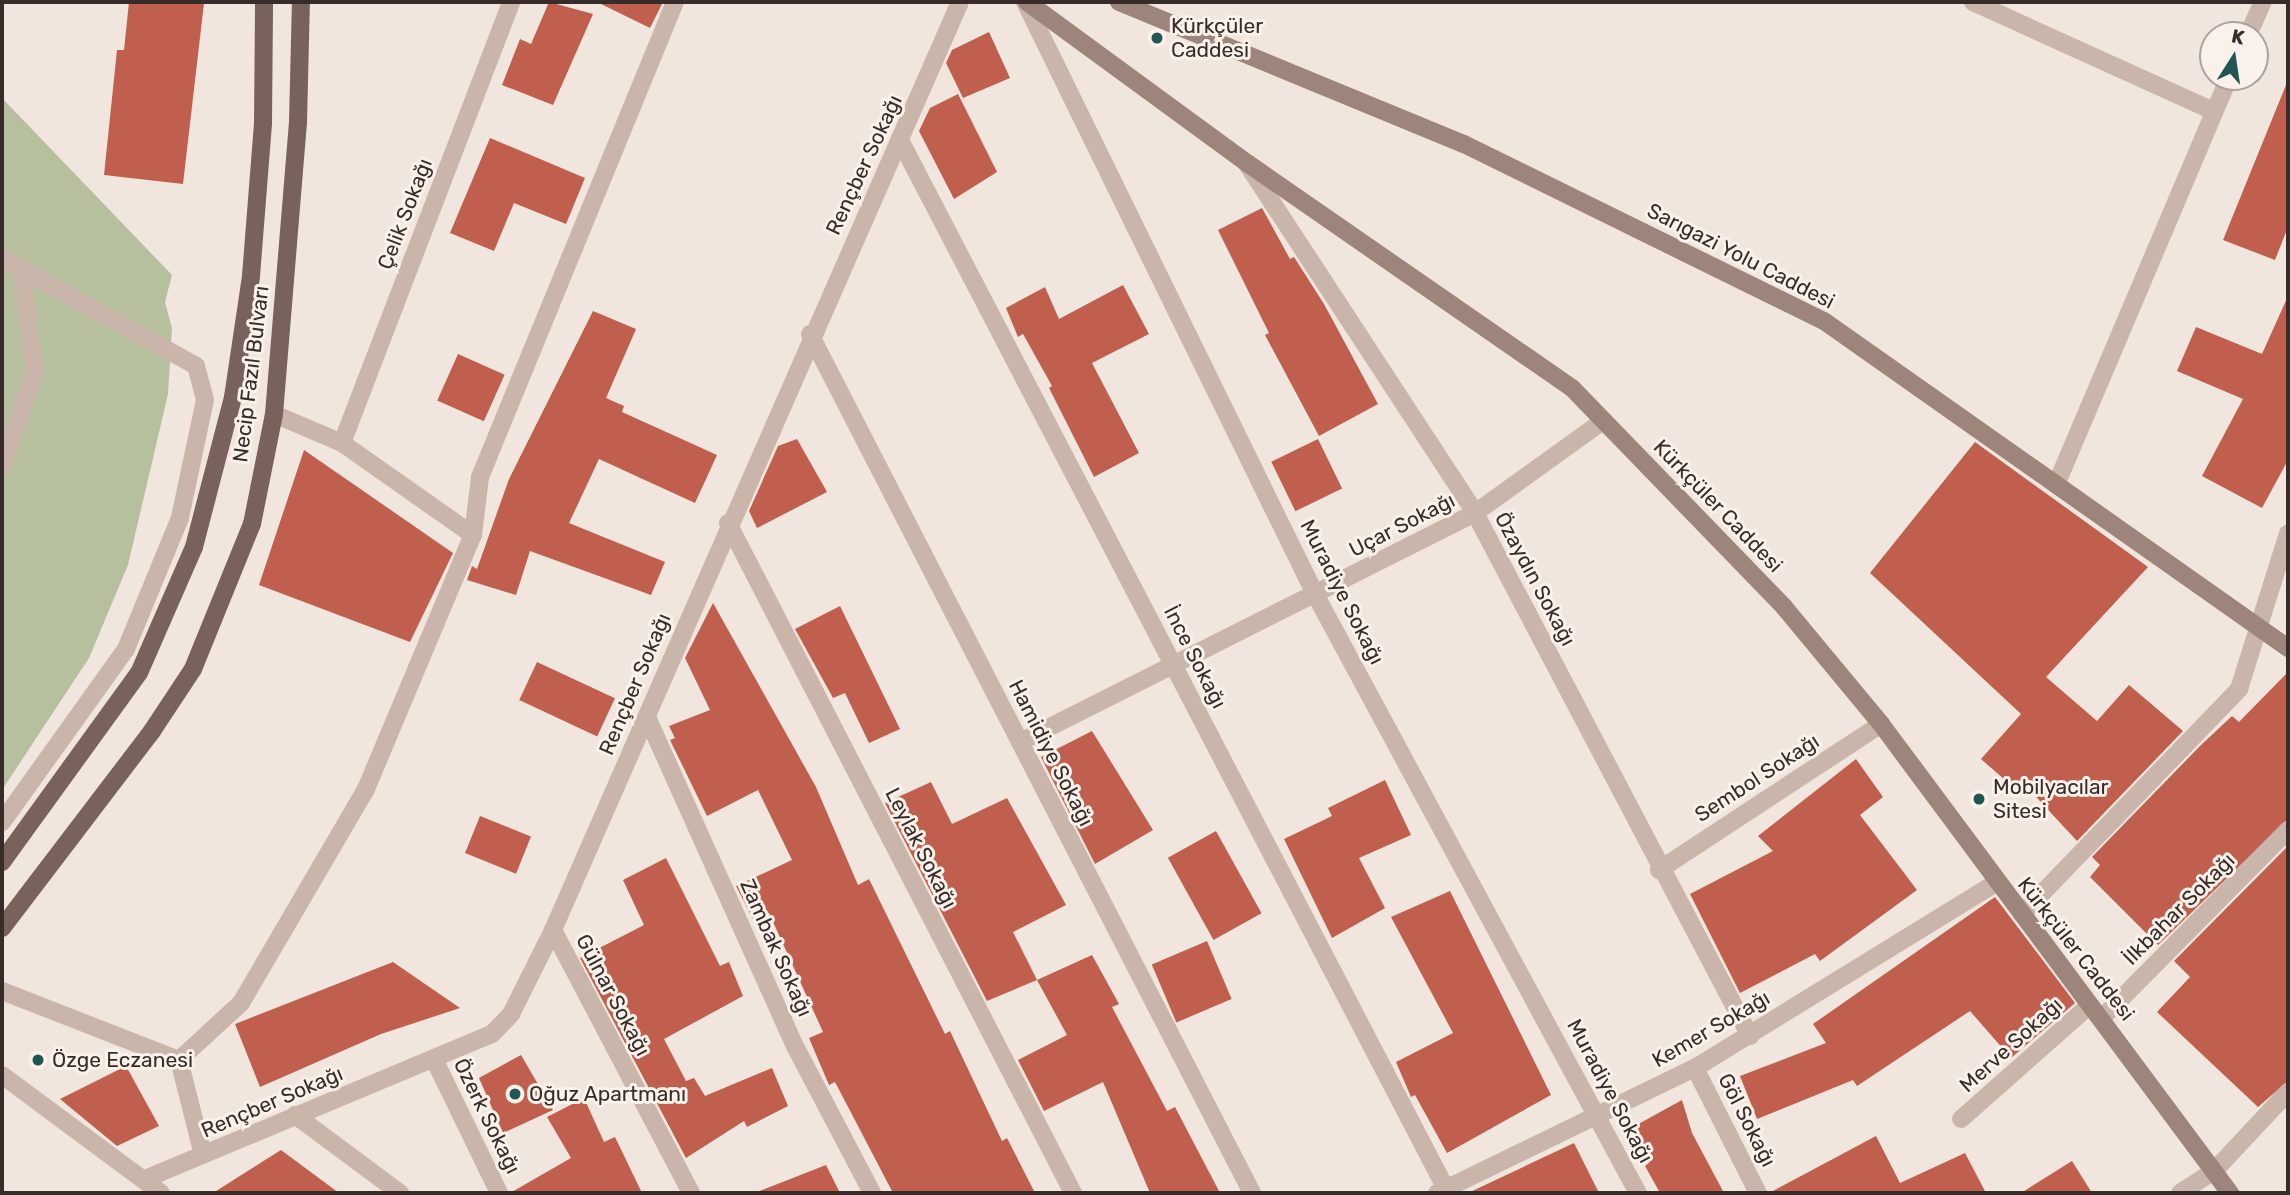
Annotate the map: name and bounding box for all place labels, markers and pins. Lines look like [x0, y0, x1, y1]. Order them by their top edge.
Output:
place label: Kürkçüler Caddesi [1171, 13, 1263, 63]
marker: Kürkçüler Caddesi [1149, 30, 1165, 46]
place label: Mobilyacılar Sitesi [1993, 774, 2109, 824]
marker: Mobilyacılar Sitesi [1971, 791, 1987, 807]
place label: Özge Eczanesi [52, 1047, 193, 1073]
marker: Özge Eczanesi [30, 1052, 46, 1068]
place label: Oğuz Apartmanı [529, 1081, 687, 1107]
marker: Oğuz Apartmanı [507, 1086, 523, 1102]

